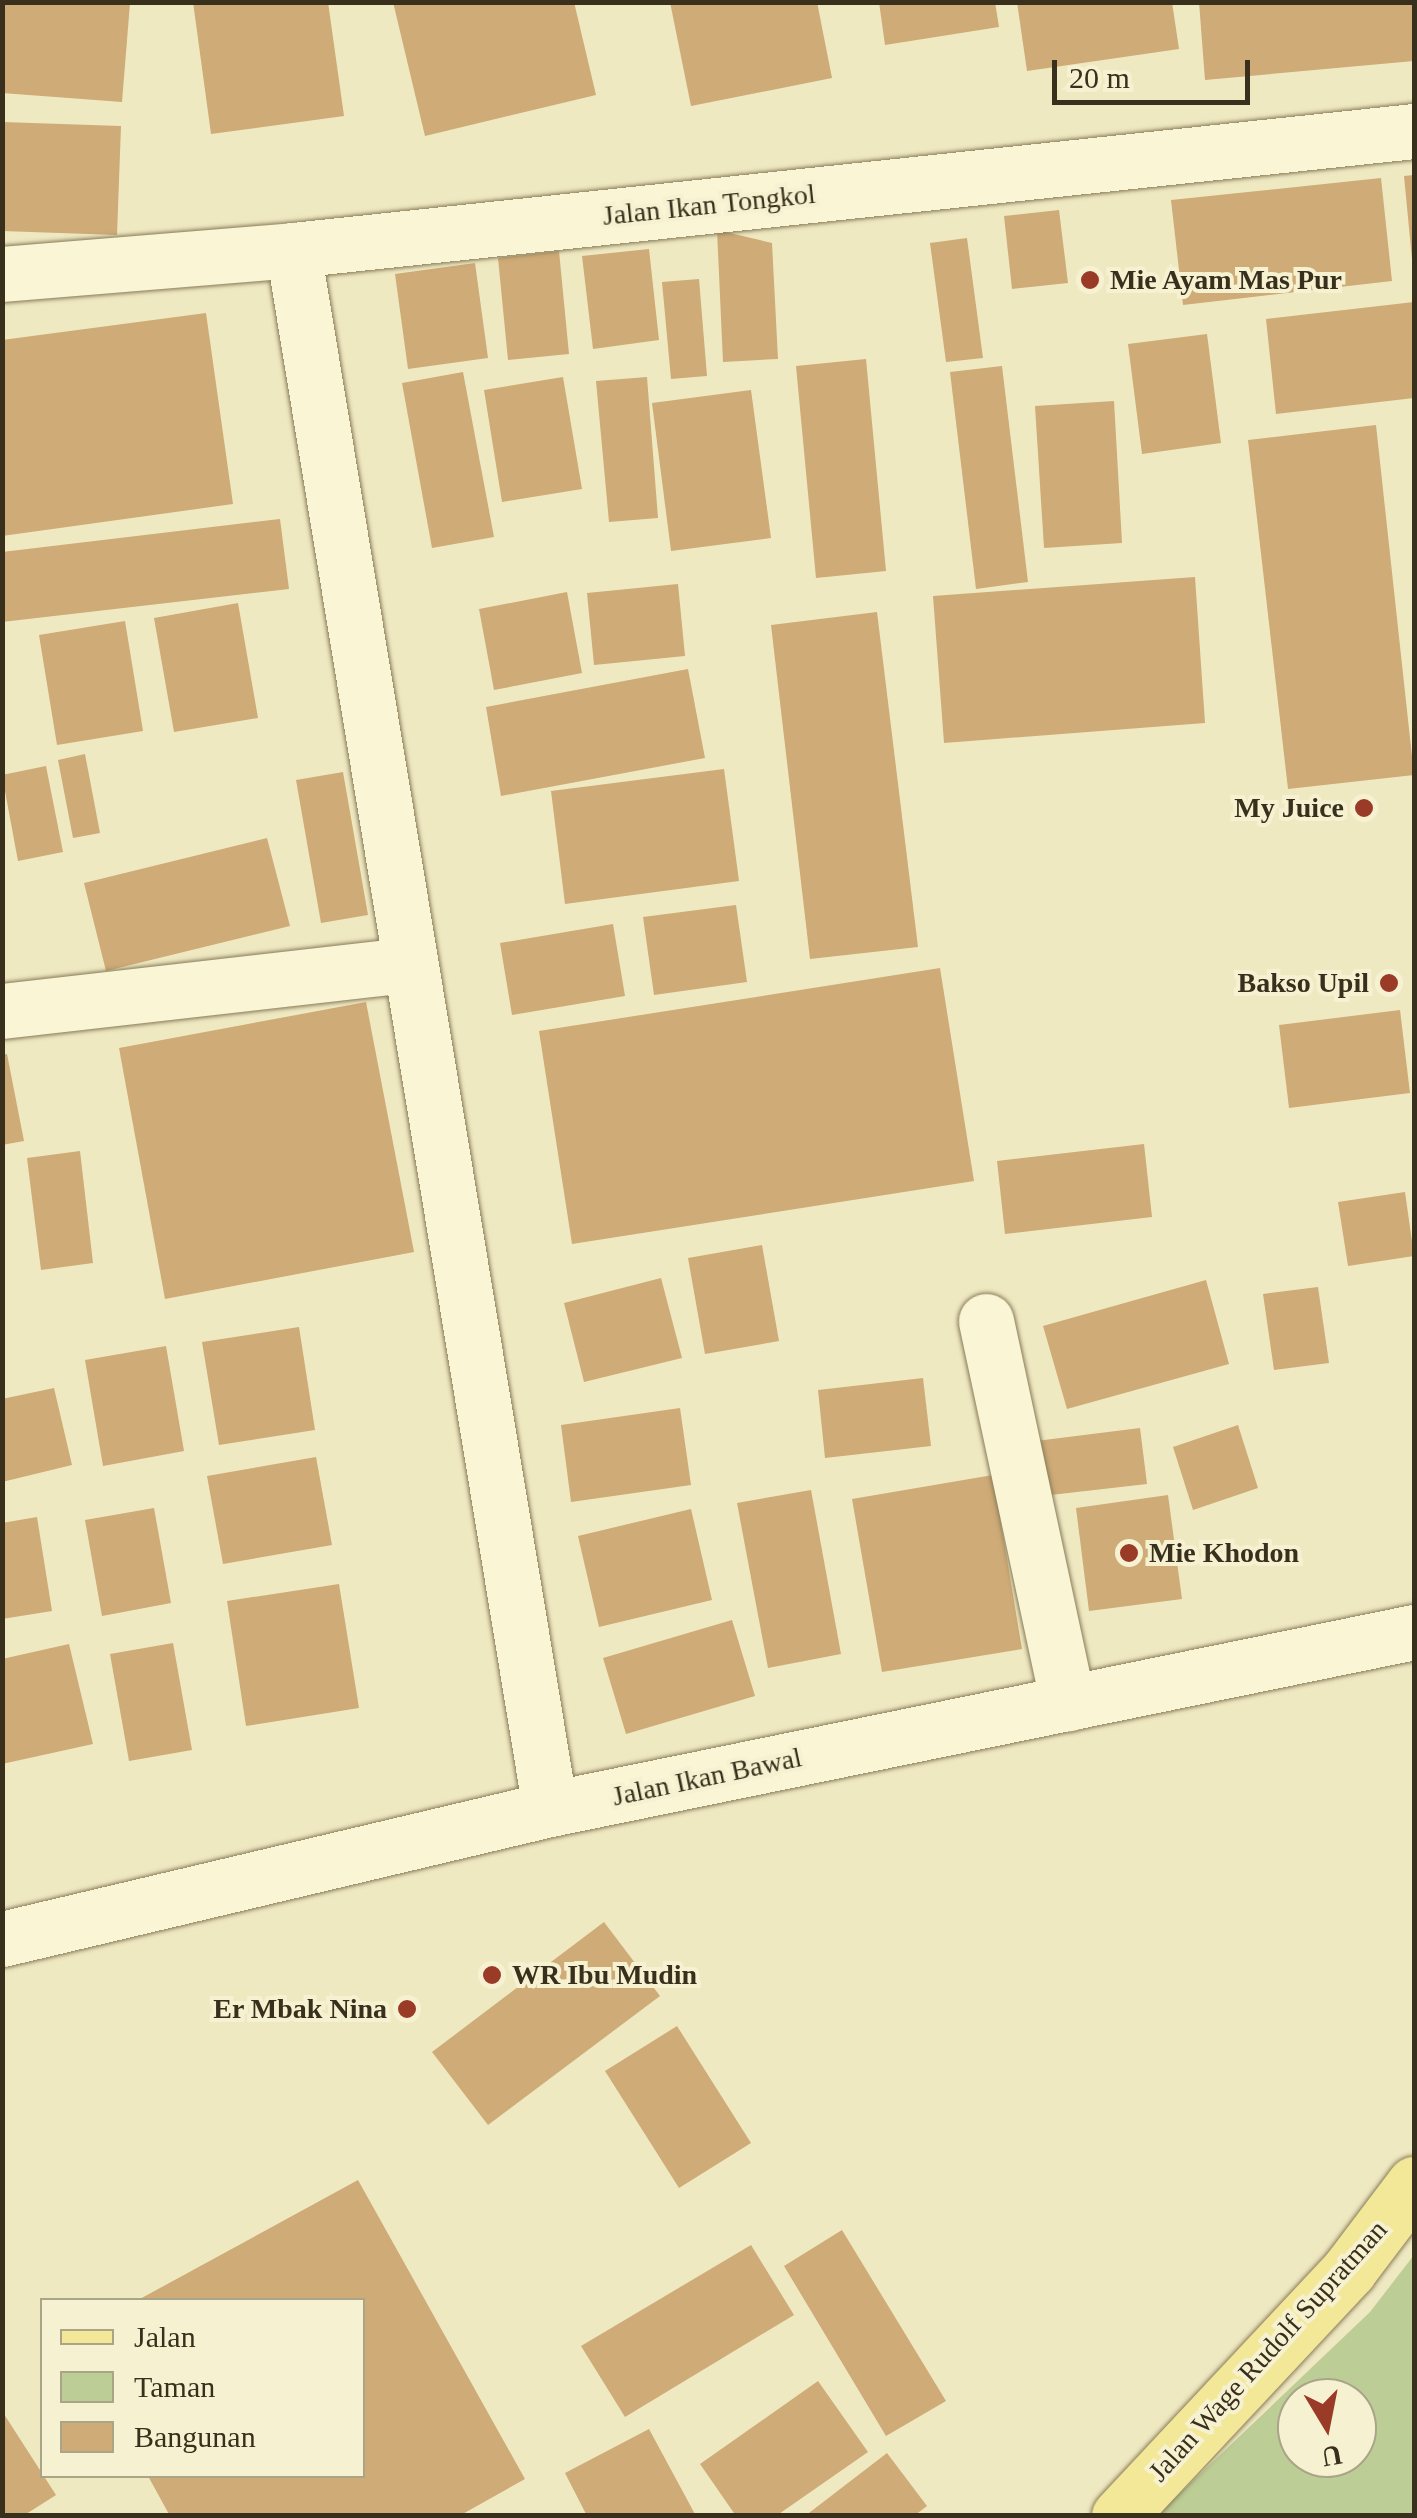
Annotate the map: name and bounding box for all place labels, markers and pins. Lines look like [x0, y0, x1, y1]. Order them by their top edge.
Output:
place label: Mie Ayam Mas Pur [1110, 263, 1344, 297]
marker: Mie Ayam Mas Pur [1079, 269, 1101, 291]
place label: My Juice [1234, 791, 1344, 825]
marker: My Juice [1353, 797, 1375, 819]
place label: Bakso Upil [1238, 966, 1369, 1000]
marker: Bakso Upil [1378, 972, 1400, 994]
place label: Mie Khodon [1149, 1536, 1299, 1570]
marker: Mie Khodon [1118, 1542, 1140, 1564]
place label: WR Ibu Mudin [512, 1958, 697, 1992]
marker: WR Ibu Mudin [481, 1964, 503, 1986]
place label: Er Mbak Nina [213, 1992, 387, 2026]
marker: Er Mbak Nina [396, 1998, 418, 2020]

